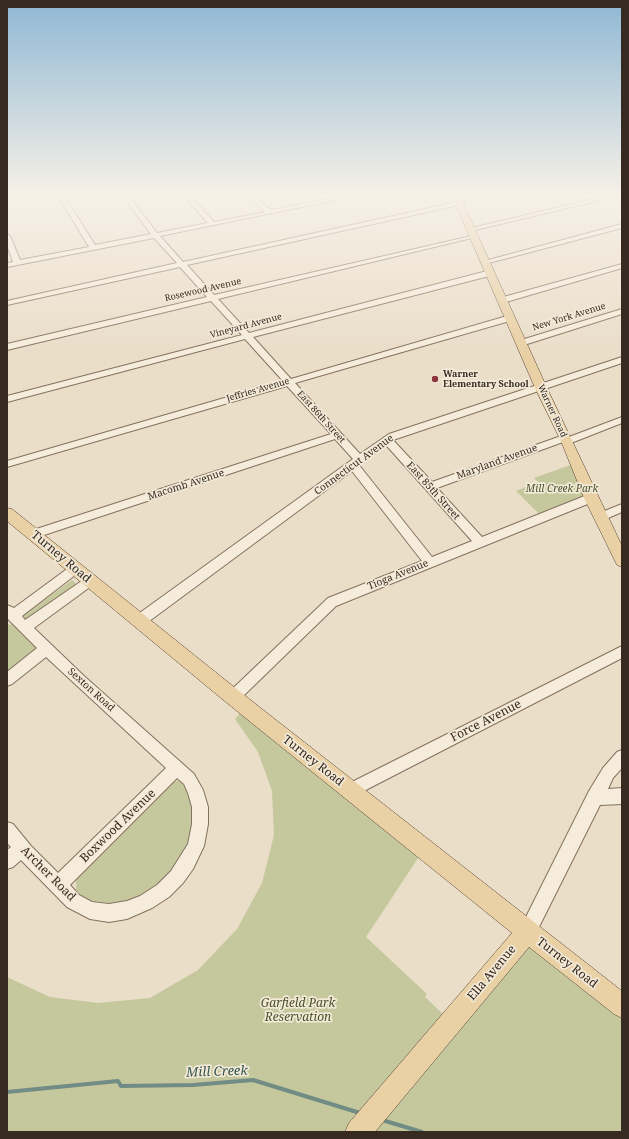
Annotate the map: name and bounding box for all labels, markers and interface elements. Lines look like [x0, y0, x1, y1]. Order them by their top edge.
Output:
street label: Rosewood Avenue [164, 276, 242, 304]
street label: New York Avenue [531, 301, 607, 333]
street label: Vineyard Avenue [209, 311, 283, 341]
place label: Warner Elementary School [443, 369, 529, 390]
marker: Warner Elementary School [430, 374, 440, 384]
street label: Jeffries Avenue [225, 376, 291, 404]
street label: Warner Road [535, 383, 569, 439]
street label: East 86th Street [295, 389, 347, 445]
street label: Connecticut Avenue [312, 432, 396, 498]
street label: Maryland Avenue [455, 442, 539, 482]
street label: East 85th Street [404, 459, 462, 523]
street label: Macomb Avenue [146, 467, 226, 503]
park label: Mill Creek Park [526, 483, 598, 495]
street label: Turney Road [28, 528, 94, 586]
street label: Tioga Avenue [366, 557, 430, 593]
street label: Sexton Road [65, 666, 117, 714]
street label: Force Avenue [448, 697, 524, 745]
street label: Turney Road [280, 733, 346, 789]
street label: Boxwood Avenue [77, 786, 159, 866]
street label: Archer Road [18, 844, 78, 904]
street label: Turney Road [534, 935, 600, 991]
street label: Ella Avenue [465, 942, 519, 1004]
park label: Garfield Park Reservation [261, 997, 335, 1025]
water label: Mill Creek [186, 1063, 248, 1081]

